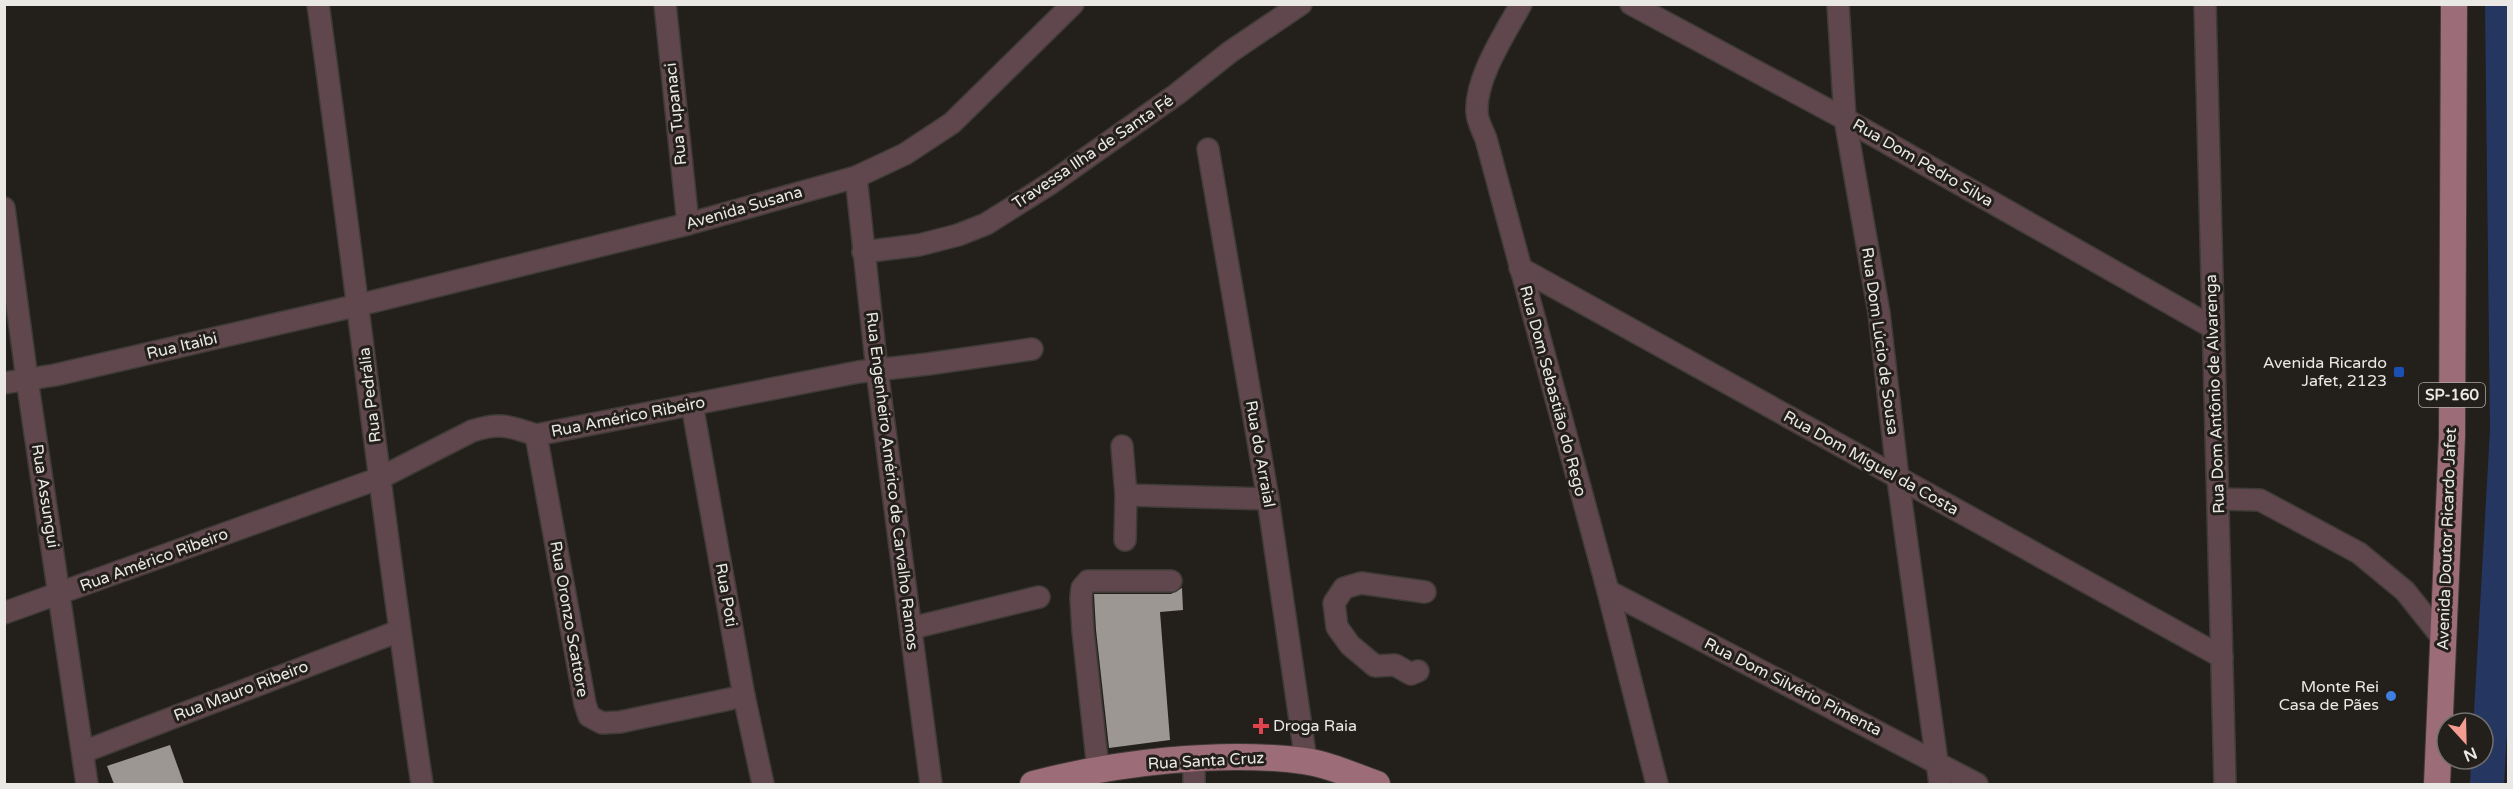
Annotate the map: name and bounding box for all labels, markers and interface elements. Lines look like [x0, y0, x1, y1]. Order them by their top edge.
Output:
street label: Rua Tupanaci [661, 62, 691, 166]
street label: Travessa Ilha de Santa Fé [1009, 91, 1177, 213]
street label: Rua Dom Pedro Silva [1849, 115, 1997, 211]
street label: Avenida Susana [683, 182, 805, 234]
street label: Rua Dom Lúcio de Sousa [1857, 246, 1903, 436]
street label: Rua Dom Antônio de Alvarenga [2201, 274, 2229, 514]
street label: Rua Dom Sebastião do Rego [1515, 283, 1591, 499]
street label: Rua Engenheiro Américo de Carvalho Ramos [861, 311, 923, 651]
street label: Rua Itaibi [145, 328, 219, 364]
street label: Rua Pedrália [354, 346, 386, 444]
place label: Avenida Ricardo Jafet, 2123 [2263, 353, 2387, 391]
marker: Avenida Ricardo Jafet, 2123 [2392, 365, 2406, 379]
road number: SP-160 [2419, 383, 2485, 407]
street label: Rua Américo Ribeiro [549, 392, 707, 442]
street label: Rua do Arraial [1241, 399, 1279, 509]
street label: Rua Dom Miguel da Costa [1780, 406, 1962, 520]
street label: Avenida Doutor Ricardo Jafet [2433, 427, 2461, 651]
street label: Rua Assungui [27, 443, 63, 549]
street label: Rua Américo Ribeiro [77, 524, 231, 596]
street label: Rua Oronzo Scattore [545, 539, 593, 699]
street label: Rua Poti [711, 561, 741, 629]
street label: Rua Dom Silvério Pimenta [1701, 633, 1885, 741]
street label: Rua Mauro Ribeiro [171, 656, 311, 726]
place label: Monte Rei Casa de Pães [2279, 677, 2379, 715]
marker: Monte Rei Casa de Pães [2384, 689, 2398, 703]
north arrow [2435, 711, 2495, 771]
place label: Droga Raia [1273, 716, 1357, 736]
marker: Droga Raia [1254, 719, 1268, 733]
text: N [2461, 742, 2480, 766]
street label: Rua Santa Cruz [1147, 748, 1265, 774]

